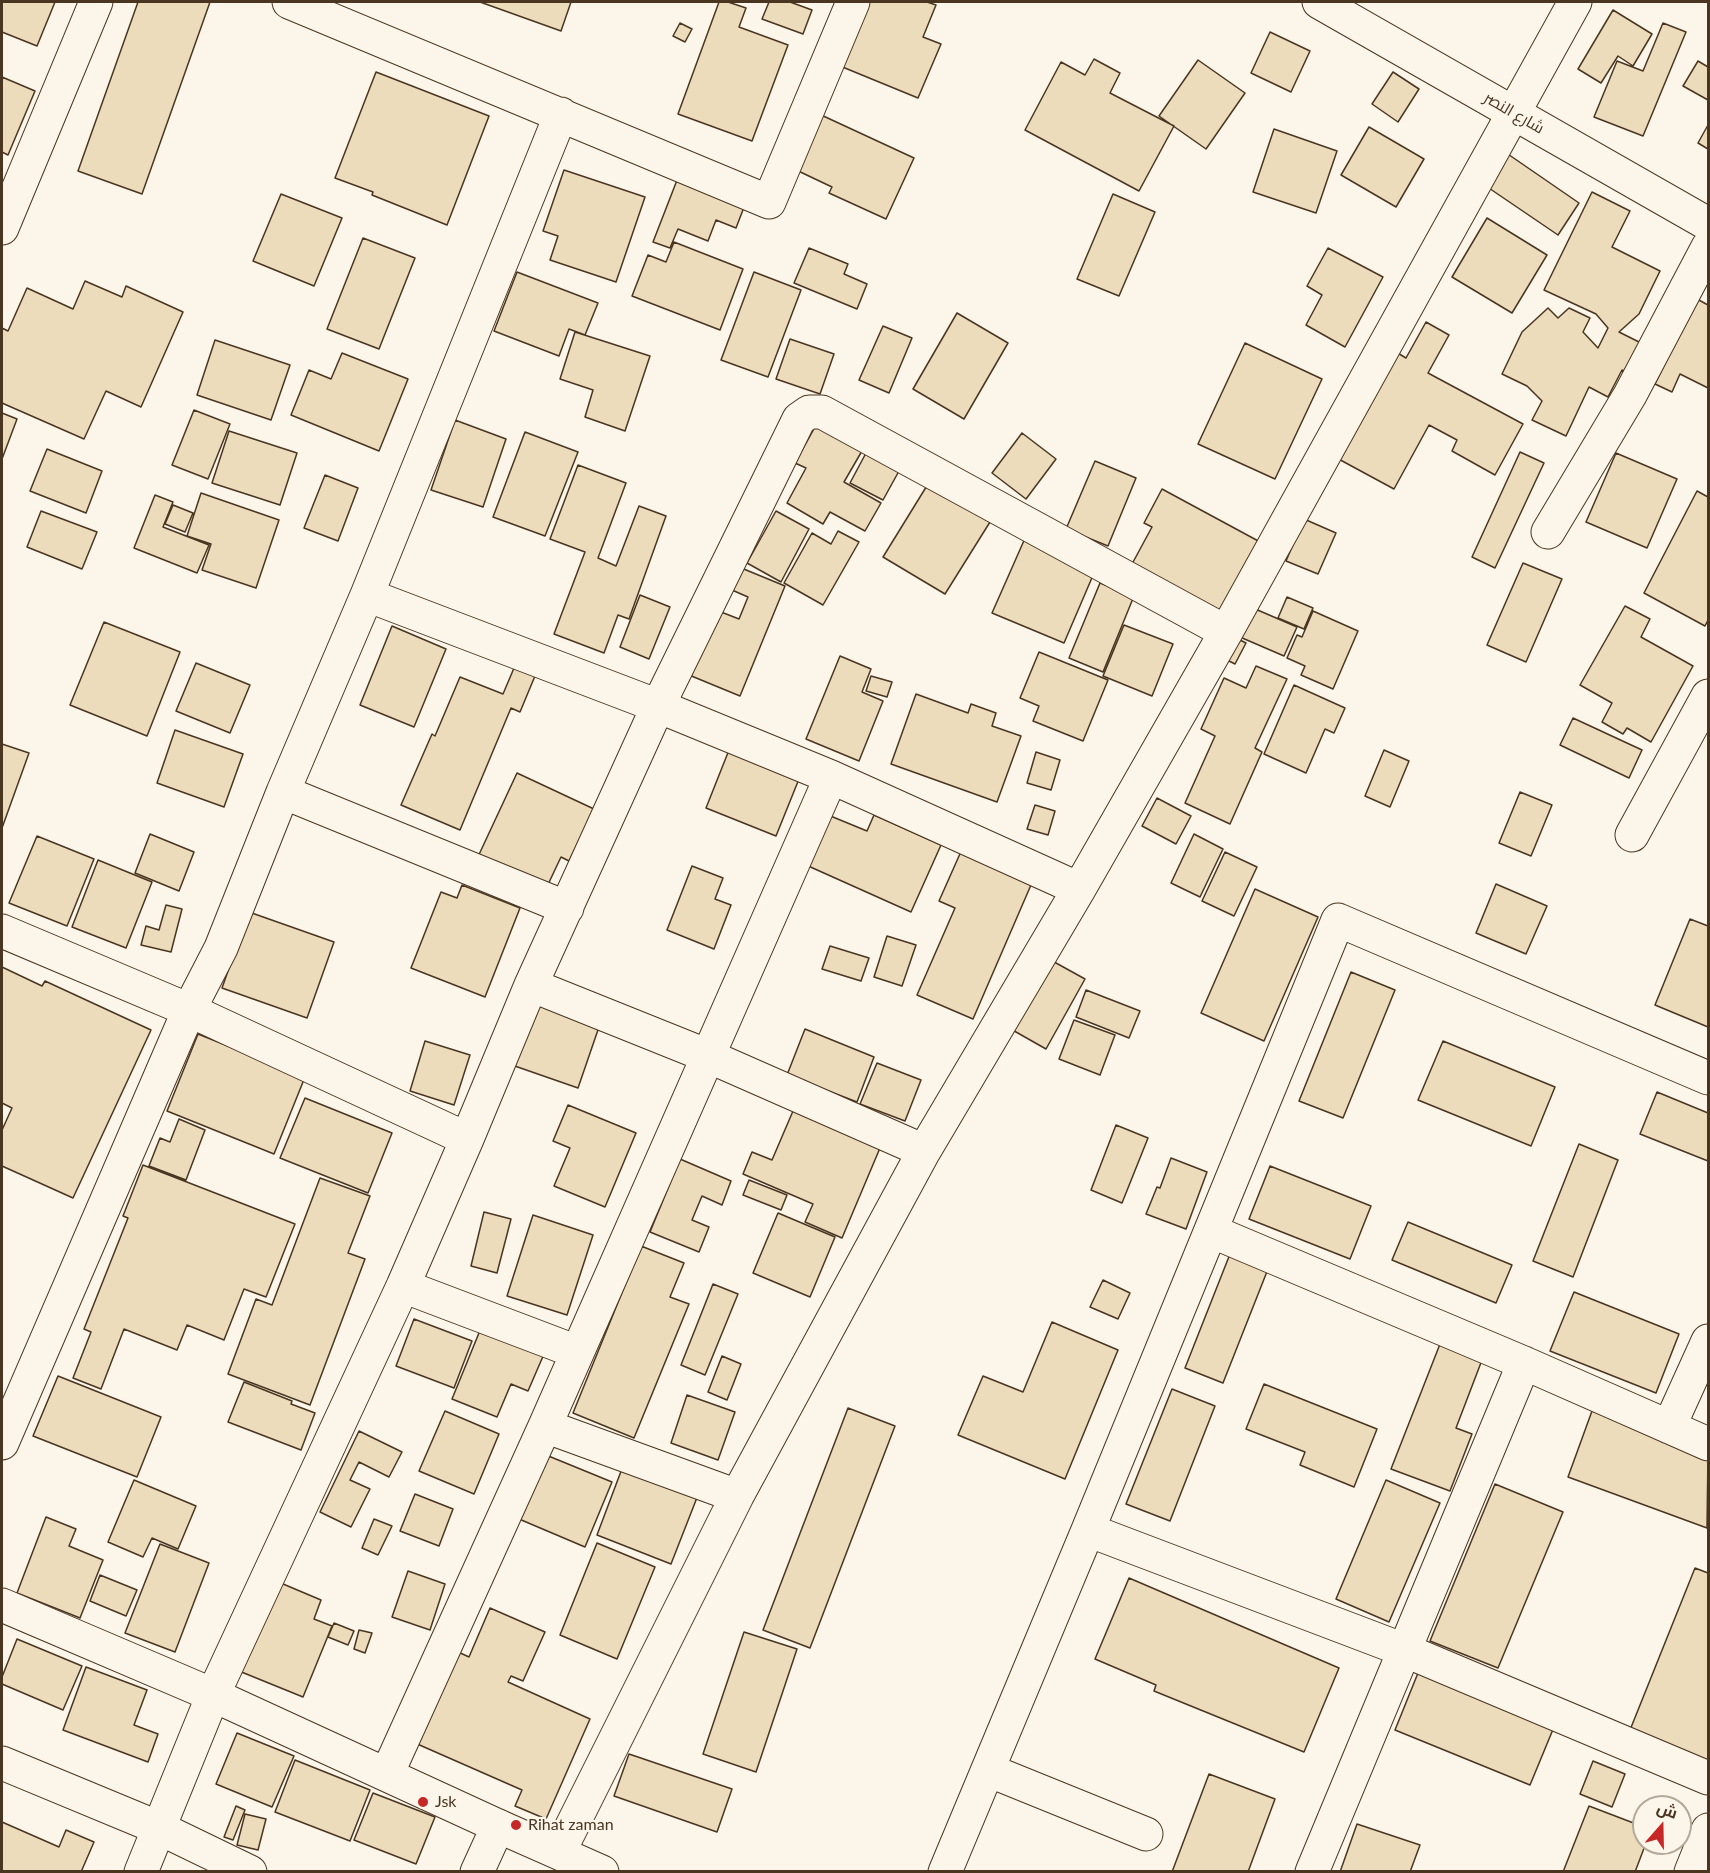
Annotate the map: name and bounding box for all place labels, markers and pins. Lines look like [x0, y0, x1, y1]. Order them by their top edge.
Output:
place label: Jsk [435, 1792, 456, 1812]
marker: Jsk [416, 1795, 430, 1809]
place label: Rihat zaman [528, 1815, 614, 1835]
marker: Rihat zaman [509, 1818, 523, 1832]

